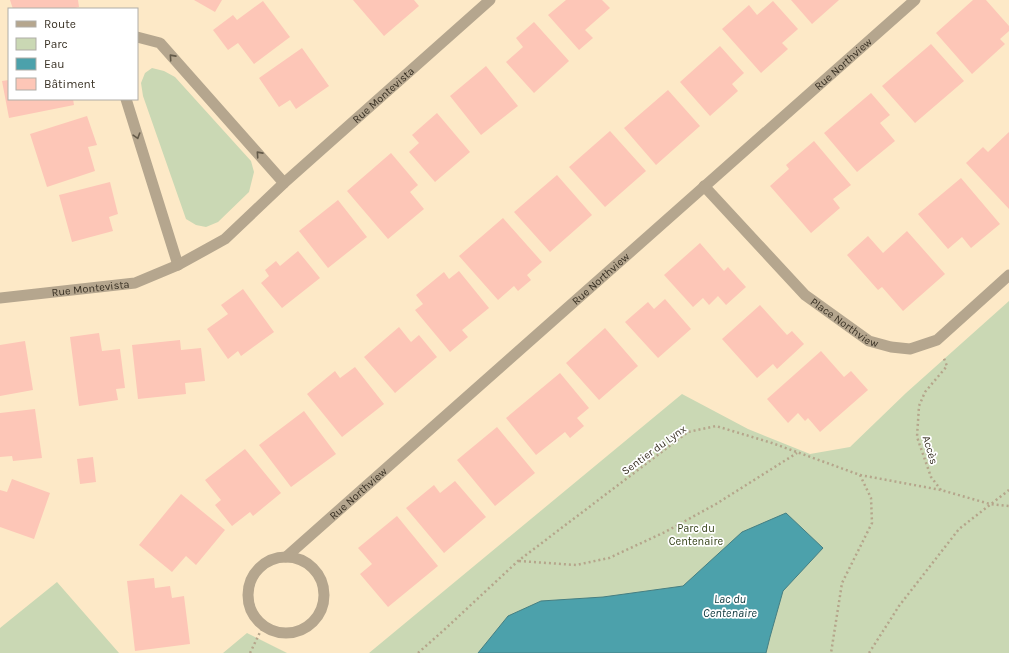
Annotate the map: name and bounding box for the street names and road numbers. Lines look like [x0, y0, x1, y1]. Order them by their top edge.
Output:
street label: Rue Northview [812, 35, 874, 93]
street label: Rue Montevista [349, 64, 417, 126]
street label: Rue Northview [569, 250, 632, 307]
street label: Rue Montevista [51, 277, 130, 299]
street label: Place Northview [808, 295, 880, 350]
street label: Sentier du Lynx [619, 422, 689, 478]
street label: Accès [920, 434, 941, 466]
street label: Rue Northview [326, 464, 389, 522]

